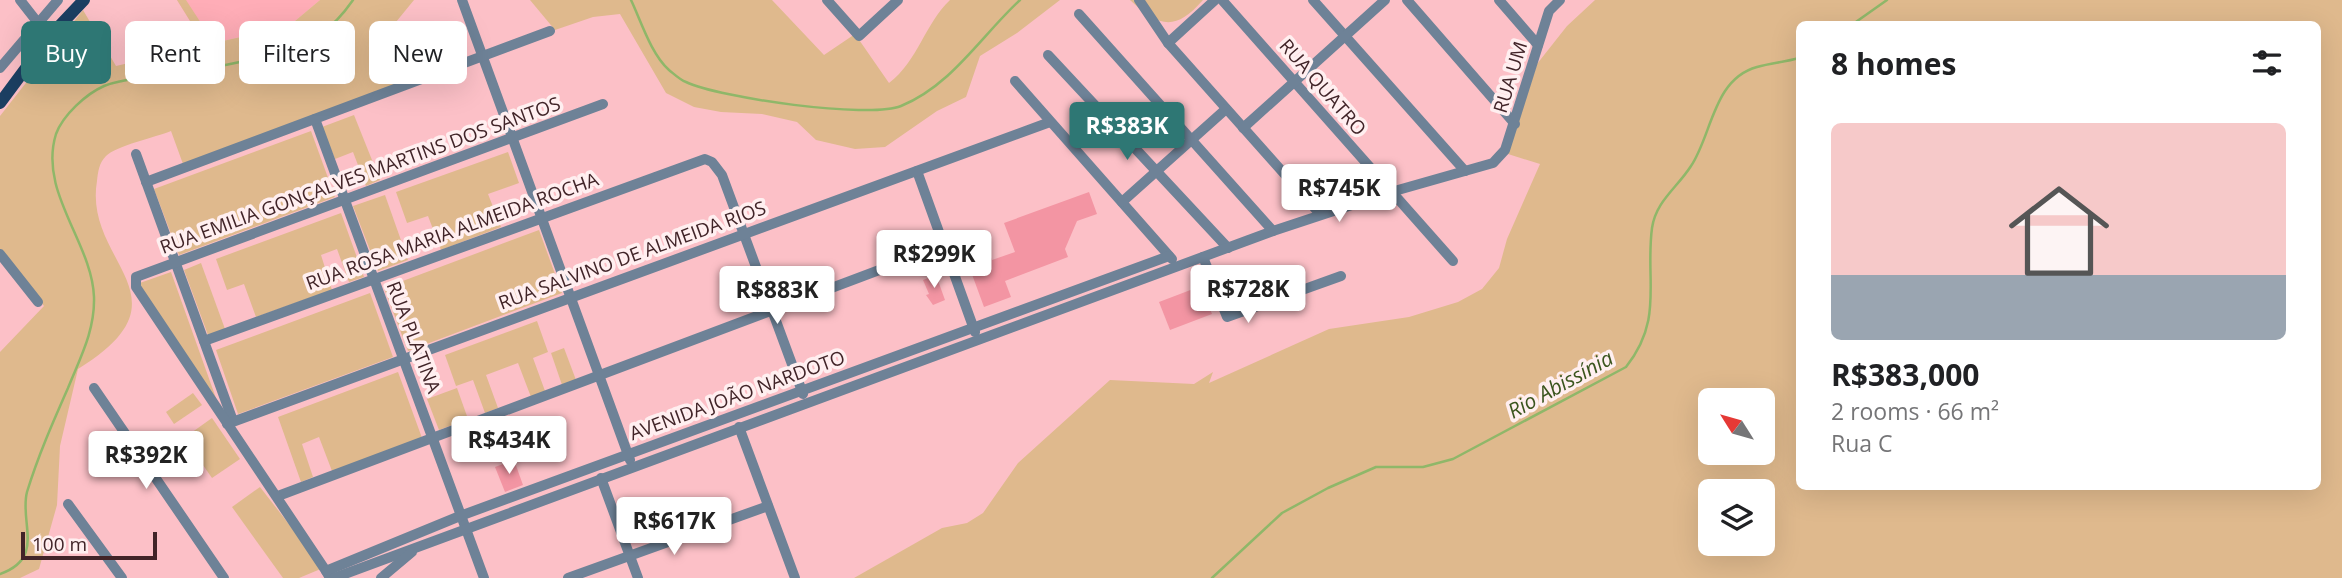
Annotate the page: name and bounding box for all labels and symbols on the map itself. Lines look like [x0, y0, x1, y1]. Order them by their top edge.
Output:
street label: RUA QUATRO [1274, 33, 1372, 141]
street label: RUA UM [1487, 38, 1533, 116]
street label: RUA EMILIA GONÇALVES MARTINS DOS SANTOS [156, 90, 564, 260]
pin: R$383K [1070, 102, 1184, 162]
pin: R$745K [1282, 164, 1396, 224]
street label: RUA ROSA MARIA ALMEIDA ROCHA [302, 166, 602, 296]
street label: RUA SALVINO DE ALMEIDA RIOS [495, 194, 769, 316]
pin: R$299K [877, 230, 991, 290]
pin: R$883K [720, 266, 834, 326]
pin: R$728K [1191, 266, 1305, 325]
street label: RUA PLATINA [381, 277, 447, 397]
water label: Rio Abissínia [1502, 343, 1618, 424]
street label: AVENIDA JOÃO NARDOTO [626, 344, 848, 446]
north arrow [1698, 388, 1774, 466]
pin: R$434K [452, 416, 566, 476]
pin: R$392K [89, 432, 203, 491]
pin: R$617K [617, 498, 731, 557]
scale bar [21, 529, 158, 561]

